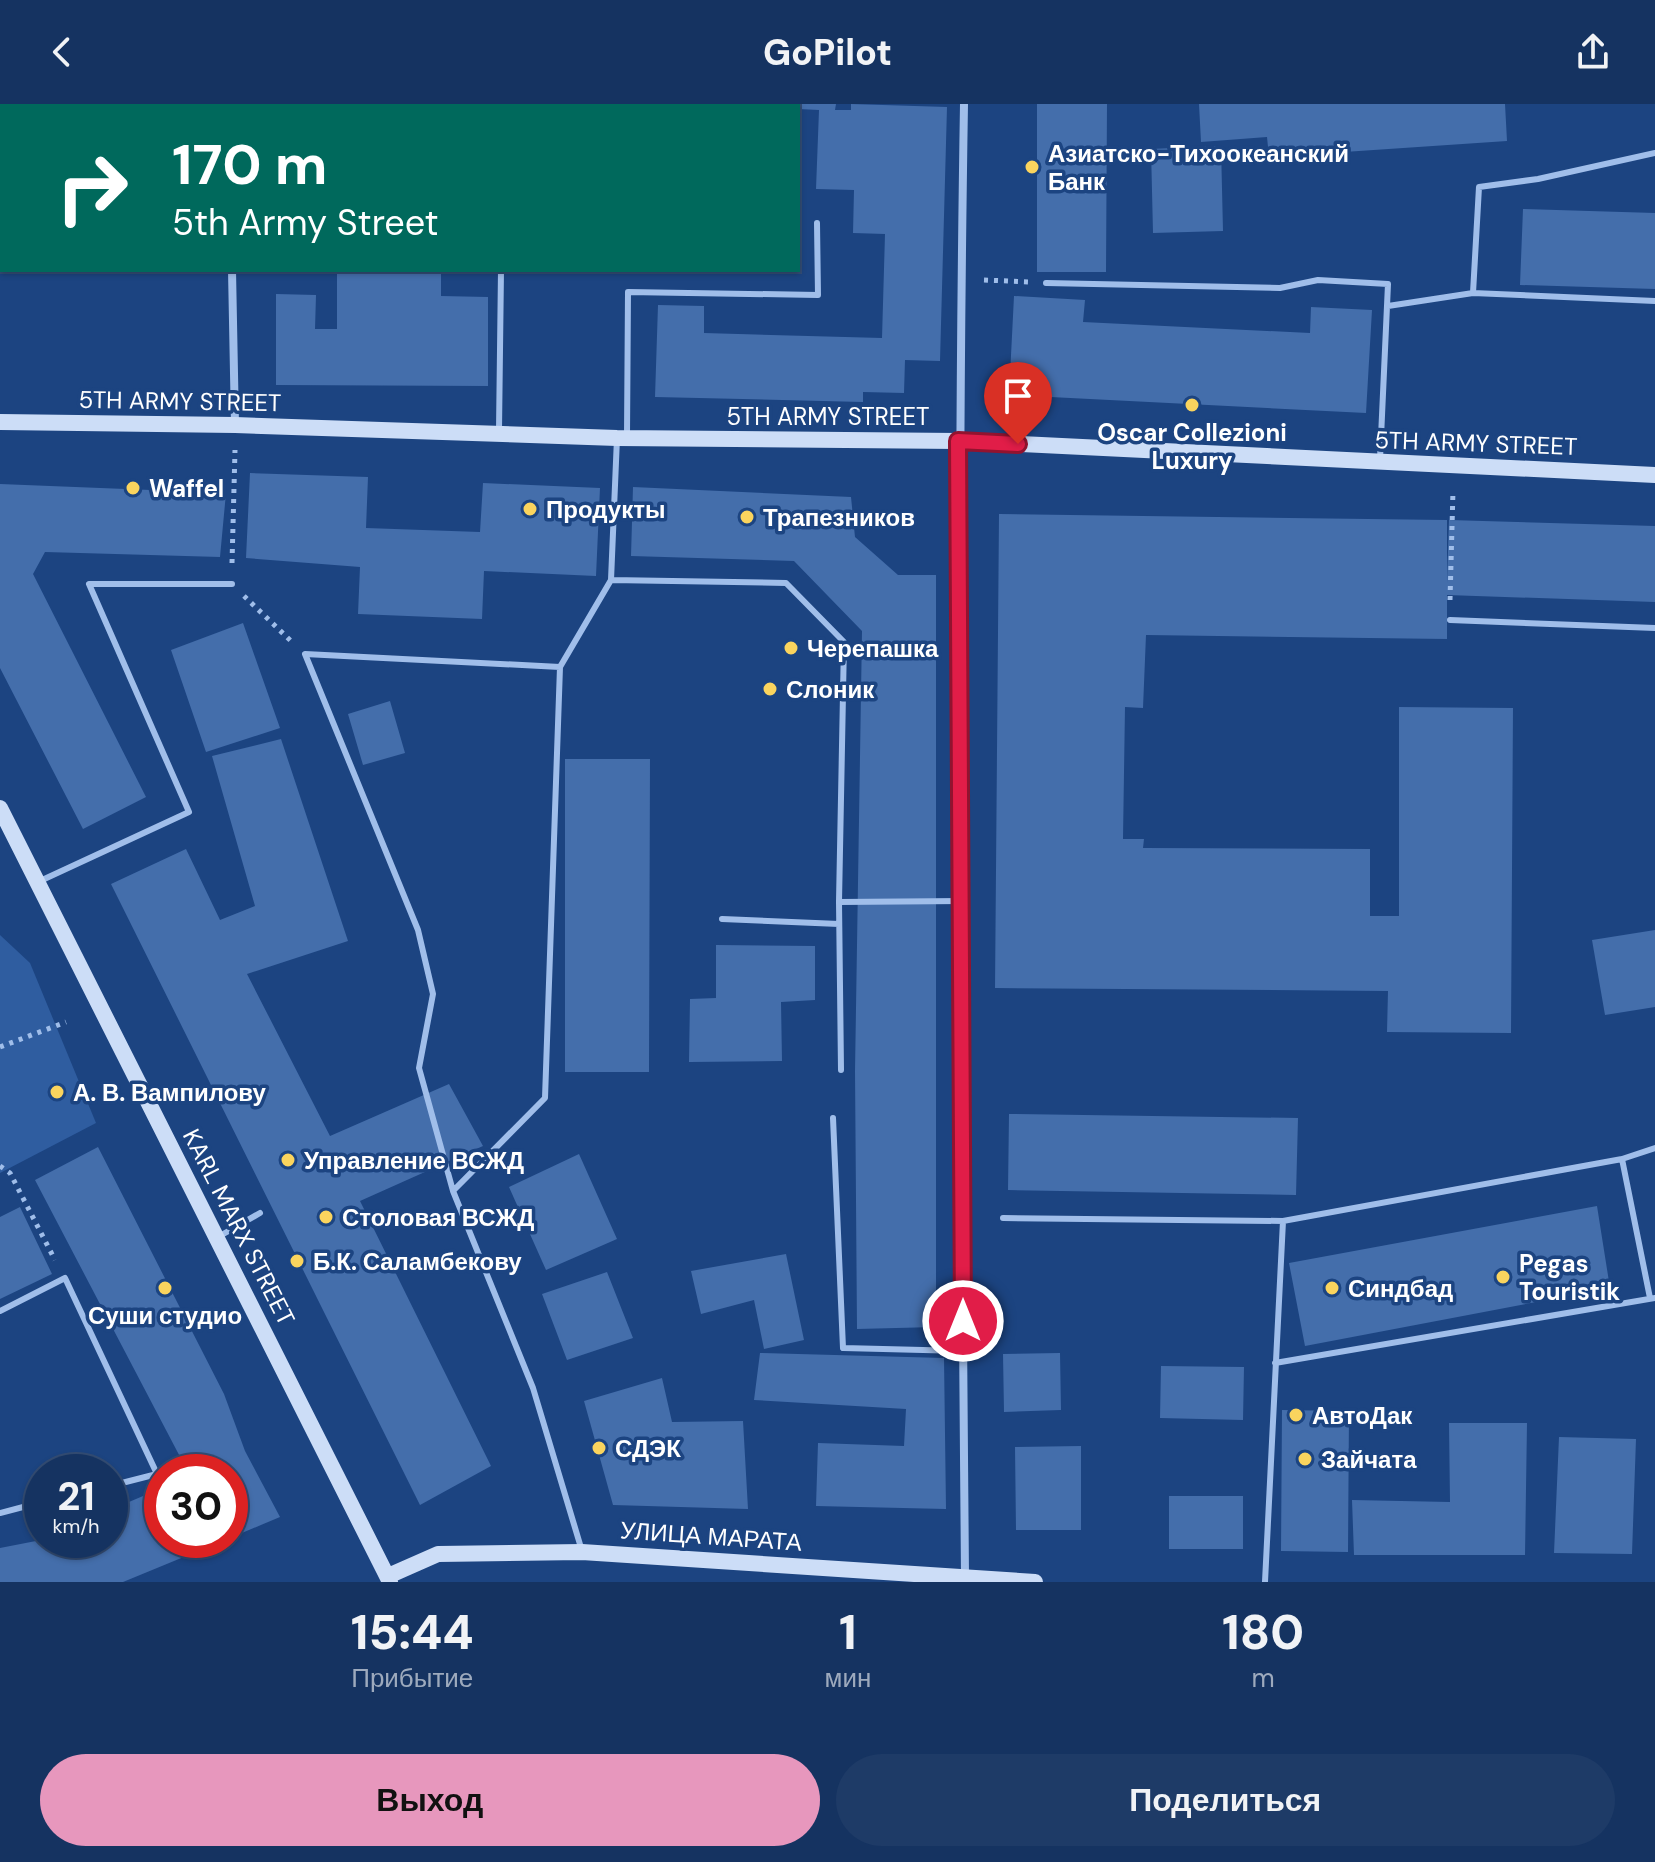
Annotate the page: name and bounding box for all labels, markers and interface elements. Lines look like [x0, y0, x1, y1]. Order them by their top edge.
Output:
text: GoPilot [763, 29, 892, 76]
icon: back [40, 30, 84, 74]
icon: share [1571, 30, 1615, 74]
text: 170 m [172, 128, 327, 201]
icon: right [40, 136, 144, 240]
place label: Азиатско-Тихоокеанский Банк [1048, 138, 1349, 197]
marker: Азиатско-Тихоокеанский Банк [1023, 158, 1041, 176]
text: 5th Army Street [172, 199, 439, 246]
pin [984, 362, 1052, 444]
icon: arrive [996, 374, 1040, 418]
street label: 5TH ARMY STREET [78, 384, 282, 418]
marker: Oscar Collezioni Luxury [1183, 396, 1201, 414]
street label: 5TH ARMY STREET [727, 401, 929, 432]
place label: Oscar Collezioni Luxury [1097, 417, 1287, 476]
street label: 5TH ARMY STREET [1374, 424, 1578, 462]
place label: Waffel [149, 473, 224, 504]
marker: Waffel [124, 479, 142, 497]
place label: Продукты [546, 494, 665, 525]
marker: Продукты [521, 500, 539, 518]
place label: Трапезников [763, 502, 915, 533]
marker: Трапезников [738, 508, 756, 526]
place label: Черепашка [807, 633, 939, 664]
marker: Черепашка [782, 639, 800, 657]
place label: Слоник [786, 674, 875, 705]
marker: Слоник [761, 680, 779, 698]
place label: А. В. Вампилову [73, 1077, 266, 1108]
marker: А. В. Вампилову [48, 1083, 66, 1101]
street label: KARL MARX STREET [176, 1124, 302, 1330]
place label: Управление ВСЖД [304, 1145, 524, 1176]
marker: Управление ВСЖД [279, 1151, 297, 1169]
place label: Столовая ВСЖД [342, 1202, 534, 1233]
marker: Столовая ВСЖД [317, 1208, 335, 1226]
place label: Б.К. Саламбекову [313, 1246, 522, 1277]
place label: Pegas Touristik [1519, 1248, 1620, 1307]
marker: Б.К. Саламбекову [288, 1252, 306, 1270]
marker: Pegas Touristik [1494, 1268, 1512, 1286]
place label: Синдбад [1348, 1273, 1453, 1304]
marker: Суши студио [156, 1279, 174, 1297]
position arrow [921, 1279, 1005, 1363]
marker: Синдбад [1323, 1279, 1341, 1297]
place label: Суши студио [88, 1300, 242, 1331]
place label: АвтоДак [1312, 1400, 1413, 1431]
marker: АвтоДак [1287, 1406, 1305, 1424]
place label: СДЭК [615, 1433, 681, 1464]
marker: СДЭК [590, 1439, 608, 1457]
place label: Зайчата [1321, 1444, 1417, 1475]
marker: Зайчата [1296, 1450, 1314, 1468]
speed limit sign: 30 [144, 1454, 248, 1558]
text: 21 [57, 1470, 95, 1522]
text: km/h [52, 1513, 100, 1539]
street label: УЛИЦА МАРАТА [619, 1514, 803, 1558]
text: 15:44 [351, 1601, 474, 1664]
text: 1 [839, 1601, 857, 1664]
text: 180 [1222, 1601, 1304, 1664]
text: Прибытие [351, 1661, 473, 1695]
text: мин [825, 1661, 871, 1695]
text: m [1252, 1661, 1275, 1695]
button: Выход [40, 1754, 820, 1846]
button: Поделиться [836, 1754, 1615, 1846]

